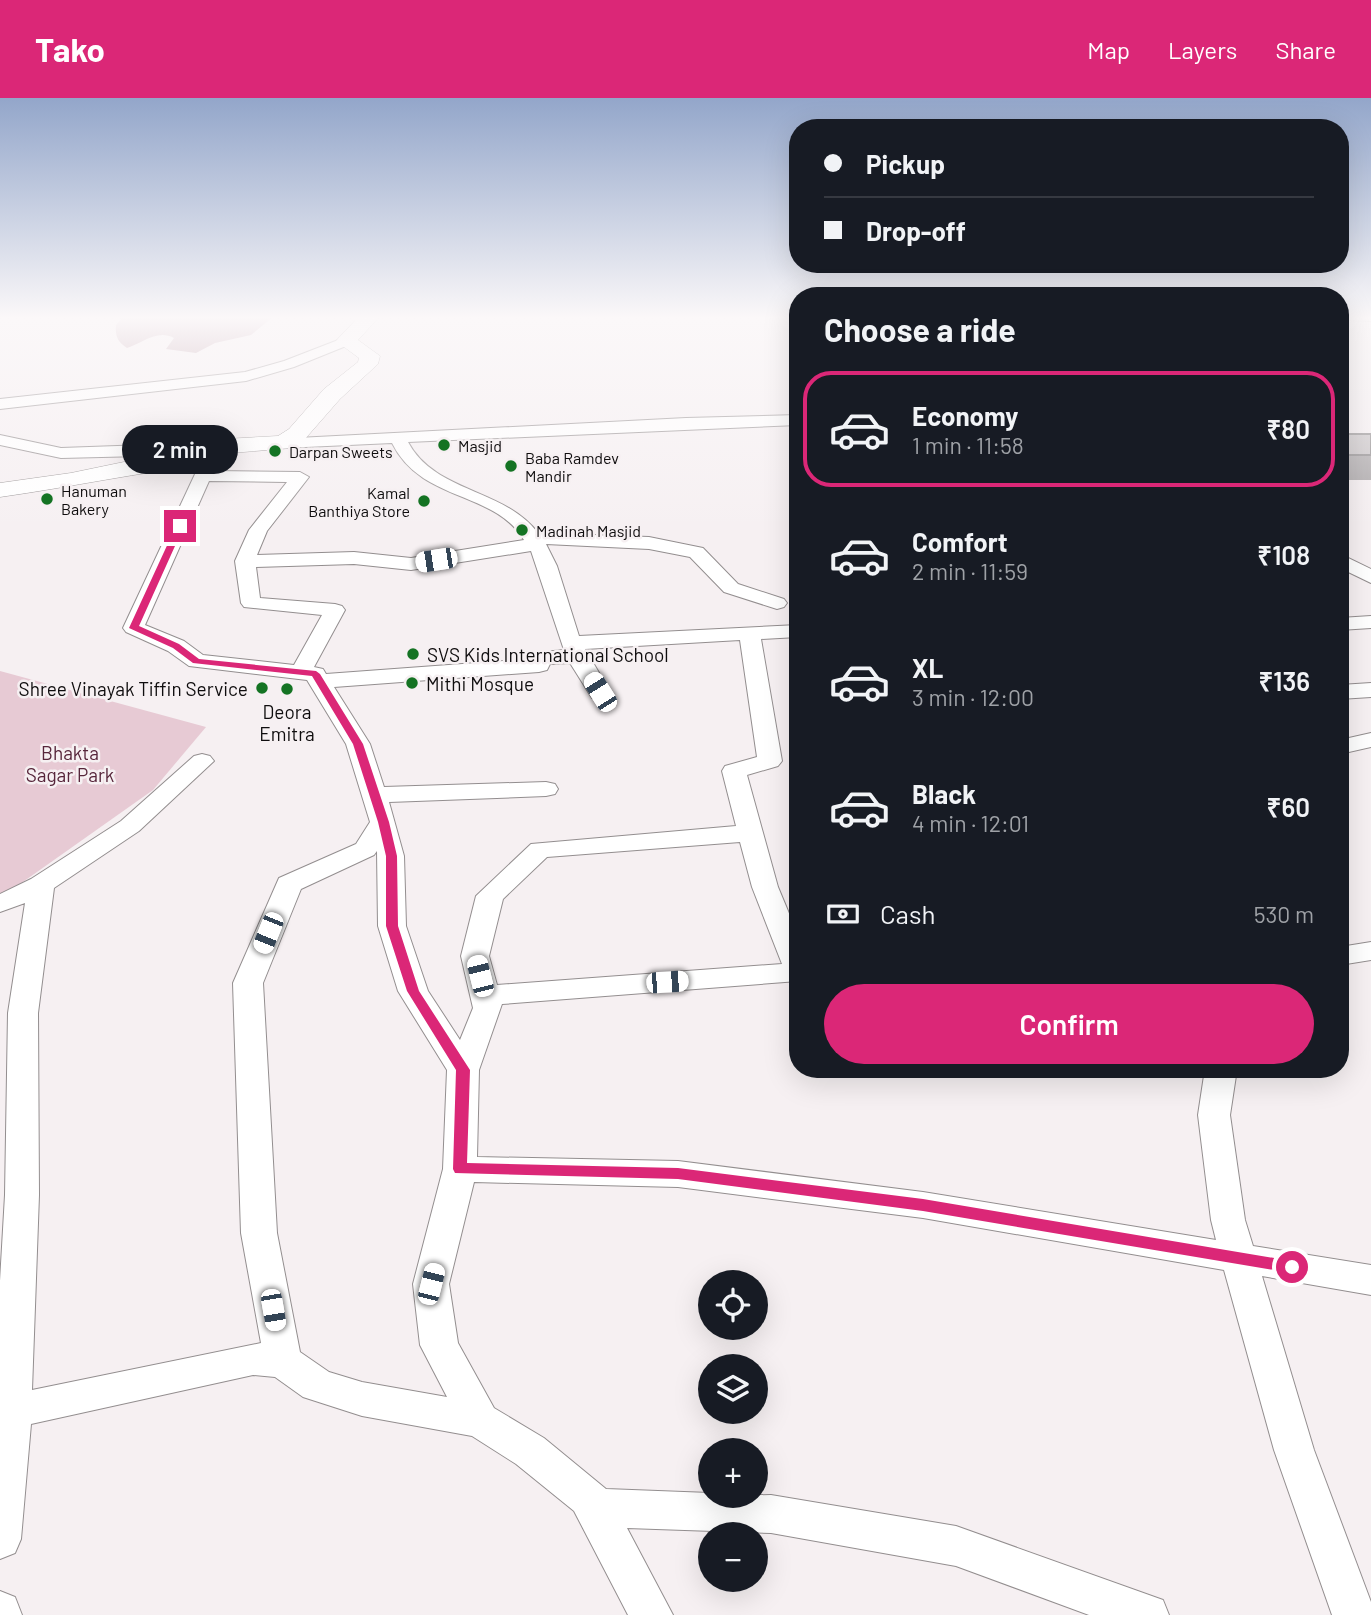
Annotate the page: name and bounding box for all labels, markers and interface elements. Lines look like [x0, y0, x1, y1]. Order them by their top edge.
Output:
text: Tako [35, 29, 105, 69]
text: Map [1087, 35, 1130, 64]
text: Layers [1168, 35, 1237, 64]
text: Share [1275, 35, 1336, 64]
text: Pickup [866, 148, 945, 179]
text: Drop-off [866, 215, 966, 246]
text: Choose a ride [824, 310, 1016, 348]
icon: car [828, 398, 891, 461]
text: Economy [912, 400, 1018, 431]
text: ₹80 [1267, 413, 1310, 444]
callout: 2 min [122, 424, 238, 474]
text: 1 min · 11:58 [912, 431, 1024, 459]
text: 2 min [153, 435, 207, 463]
place label: Masjid [458, 436, 502, 455]
marker: Masjid [436, 437, 452, 453]
place label: Darpan Sweets [289, 442, 393, 461]
marker: Darpan Sweets [267, 443, 283, 459]
place label: Baba Ramdev Mandir [525, 448, 619, 485]
marker: Baba Ramdev Mandir [503, 458, 519, 474]
place label: Hanuman Bakery [61, 481, 127, 518]
place label: Kamal Banthiya Store [308, 483, 410, 520]
marker: Hanuman Bakery [39, 491, 55, 507]
marker: Kamal Banthiya Store [416, 493, 432, 509]
route end [164, 510, 196, 542]
place label: Madinah Masjid [536, 521, 641, 540]
marker: Madinah Masjid [514, 522, 530, 538]
icon: car [828, 524, 891, 587]
text: Comfort [912, 526, 1008, 557]
text: ₹108 [1257, 539, 1310, 570]
car [414, 546, 459, 574]
text: 2 min · 11:59 [912, 557, 1028, 585]
place label: SVS Kids International School [427, 643, 669, 666]
marker: SVS Kids International School [405, 646, 421, 662]
icon: car [828, 650, 891, 713]
text: XL [912, 652, 943, 683]
text: ₹136 [1258, 665, 1310, 696]
car [580, 669, 621, 715]
place label: Mithi Mosque [426, 672, 534, 695]
marker: Mithi Mosque [404, 675, 420, 691]
place label: Shree Vinayak Tiffin Service [19, 677, 248, 700]
marker: Shree Vinayak Tiffin Service [254, 680, 270, 696]
marker: Deora Emitra [279, 681, 295, 697]
text: 3 min · 12:00 [912, 683, 1034, 711]
place label: Deora Emitra [259, 700, 315, 745]
park label: Bhakta Sagar Park [26, 741, 114, 786]
icon: car [828, 776, 891, 839]
text: Black [912, 778, 976, 809]
text: ₹60 [1267, 791, 1310, 822]
text: 4 min · 12:01 [912, 809, 1029, 837]
icon: cash [824, 895, 862, 933]
text: Cash [880, 898, 935, 929]
text: 530 m [1254, 900, 1314, 928]
car [251, 910, 286, 956]
car [465, 953, 496, 999]
car [646, 970, 689, 994]
button: Confirm [824, 984, 1314, 1064]
route start [1276, 1251, 1308, 1283]
car [416, 1261, 447, 1307]
map controls [698, 1270, 768, 1592]
button: locate [698, 1270, 768, 1340]
car [260, 1287, 287, 1333]
button: layers [698, 1354, 768, 1424]
button: + [698, 1438, 768, 1508]
button: − [698, 1522, 768, 1592]

